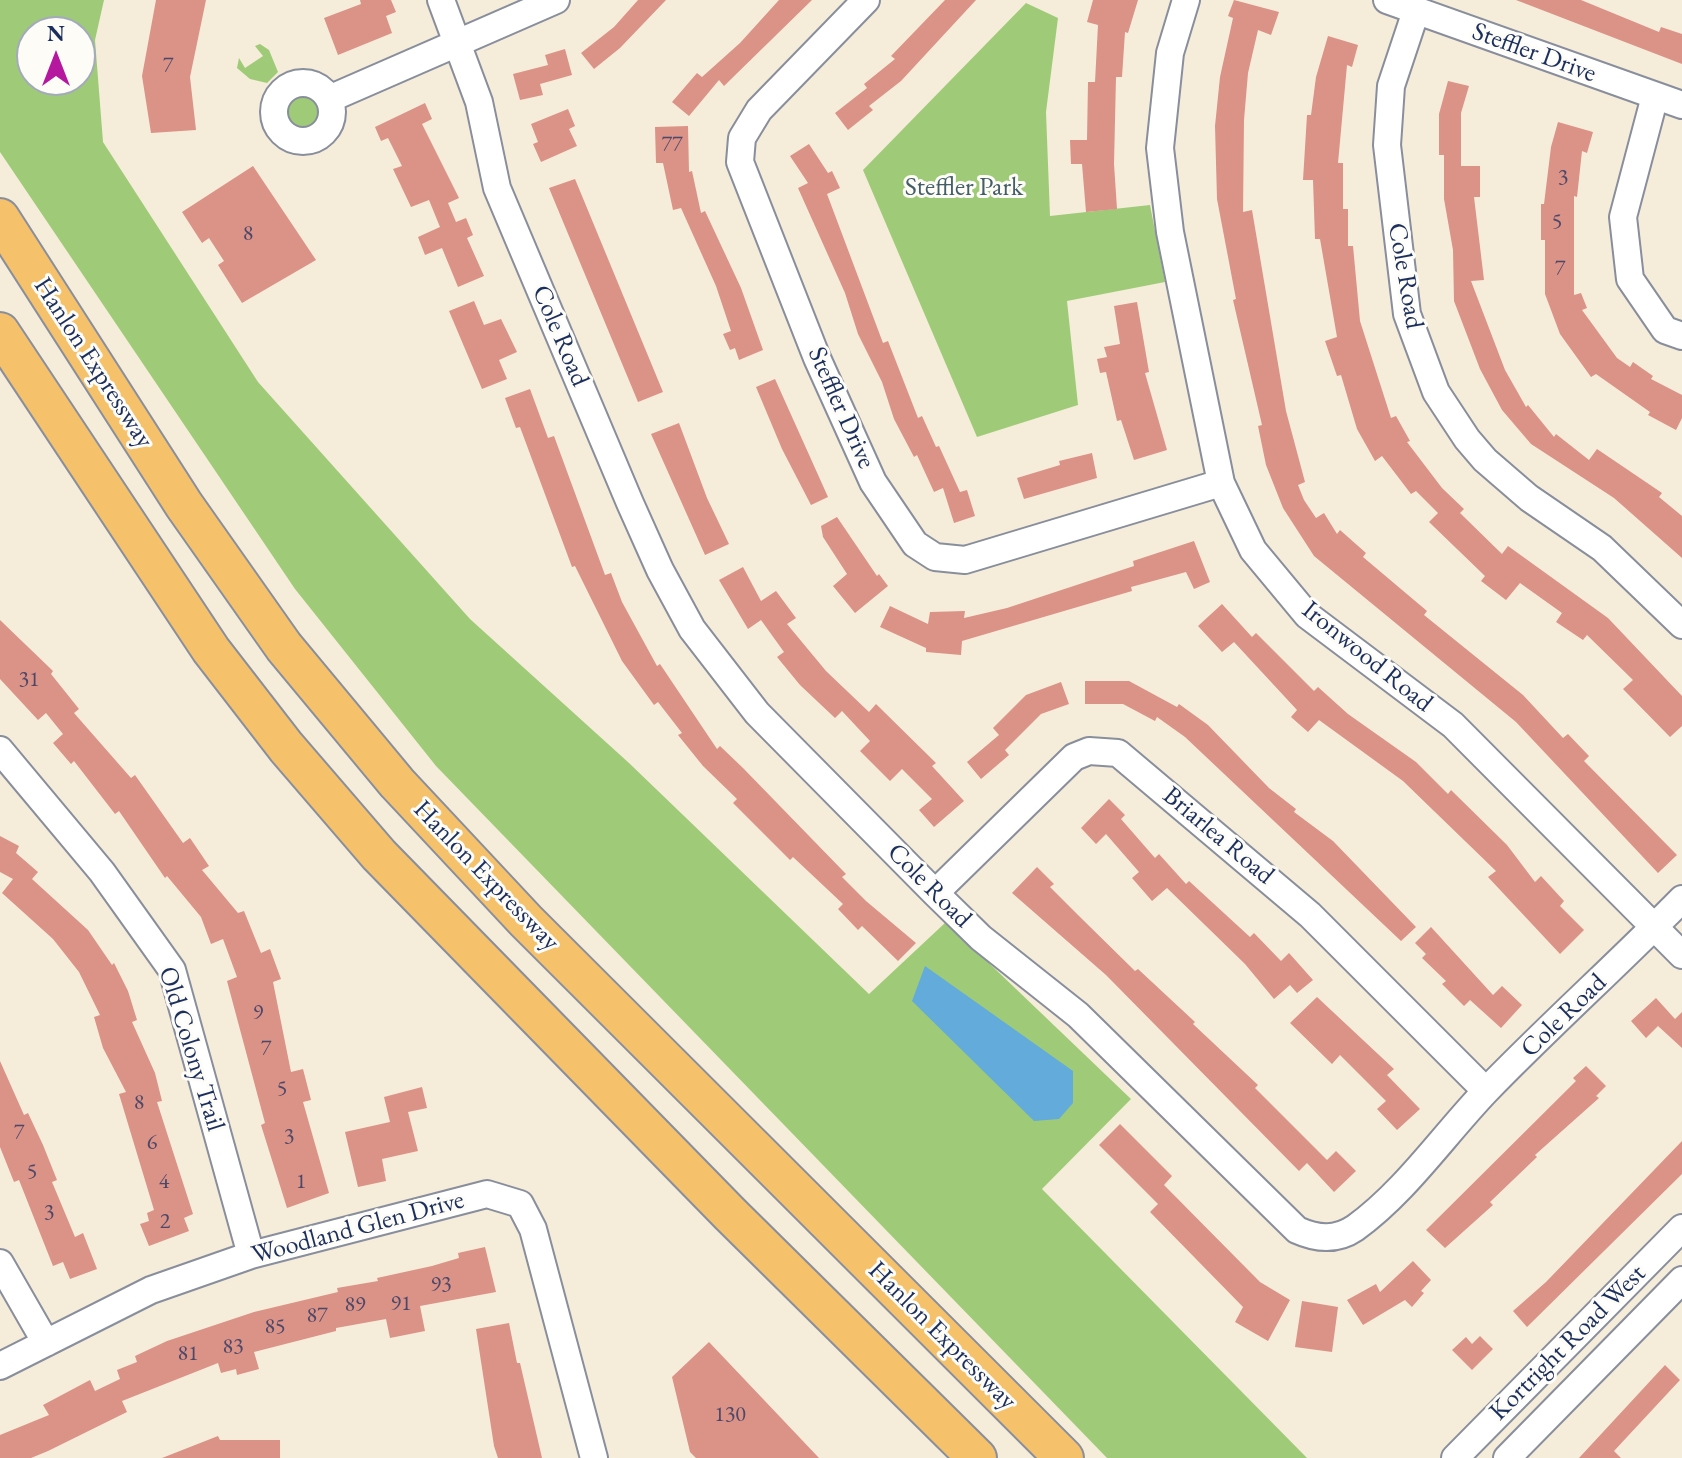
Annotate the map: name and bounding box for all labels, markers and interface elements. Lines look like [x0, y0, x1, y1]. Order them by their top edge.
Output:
north arrow [16, 16, 96, 96]
street label: Steffler Drive [1468, 16, 1600, 90]
text: N [47, 19, 65, 48]
house number: 7 [163, 53, 173, 79]
house number: 77 [661, 132, 683, 158]
house number: 3 [1558, 165, 1568, 191]
park label: Steffler Park [905, 172, 1023, 204]
house number: 5 [1552, 209, 1562, 235]
house number: 8 [243, 221, 253, 247]
street label: Cole Road [1380, 221, 1430, 331]
house number: 7 [1555, 256, 1565, 282]
street label: Hanlon Expressway [26, 272, 160, 454]
street label: Cole Road [525, 281, 595, 391]
street label: Steffler Drive [800, 342, 882, 474]
street label: Ironwood Road [1295, 595, 1439, 719]
house number: 31 [18, 667, 40, 693]
street label: Briarlea Road [1156, 780, 1280, 892]
street label: Hanlon Expressway [406, 794, 566, 958]
street label: Cole Road [880, 837, 978, 935]
street label: Old Colony Trail [151, 963, 231, 1135]
street label: Cole Road [1515, 968, 1613, 1064]
house number: 9 [253, 1000, 263, 1026]
house number: 7 [261, 1036, 271, 1062]
house number: 5 [277, 1076, 287, 1102]
house number: 8 [134, 1090, 144, 1116]
house number: 7 [14, 1120, 24, 1146]
house number: 3 [284, 1124, 294, 1150]
house number: 6 [147, 1130, 157, 1156]
house number: 5 [27, 1159, 37, 1185]
house number: 4 [159, 1169, 169, 1195]
house number: 1 [296, 1169, 306, 1195]
street label: Woodland Glen Drive [248, 1185, 468, 1271]
house number: 3 [44, 1200, 54, 1226]
house number: 2 [160, 1209, 170, 1235]
street label: Hanlon Expressway [861, 1255, 1023, 1417]
street label: Kortright Road West [1483, 1258, 1653, 1428]
house number: 93 [430, 1272, 452, 1298]
house number: 91 [390, 1291, 412, 1317]
house number: 89 [344, 1292, 366, 1318]
house number: 87 [306, 1303, 328, 1329]
house number: 85 [264, 1314, 286, 1340]
house number: 83 [222, 1334, 244, 1360]
house number: 81 [177, 1341, 199, 1367]
house number: 130 [714, 1402, 746, 1428]

